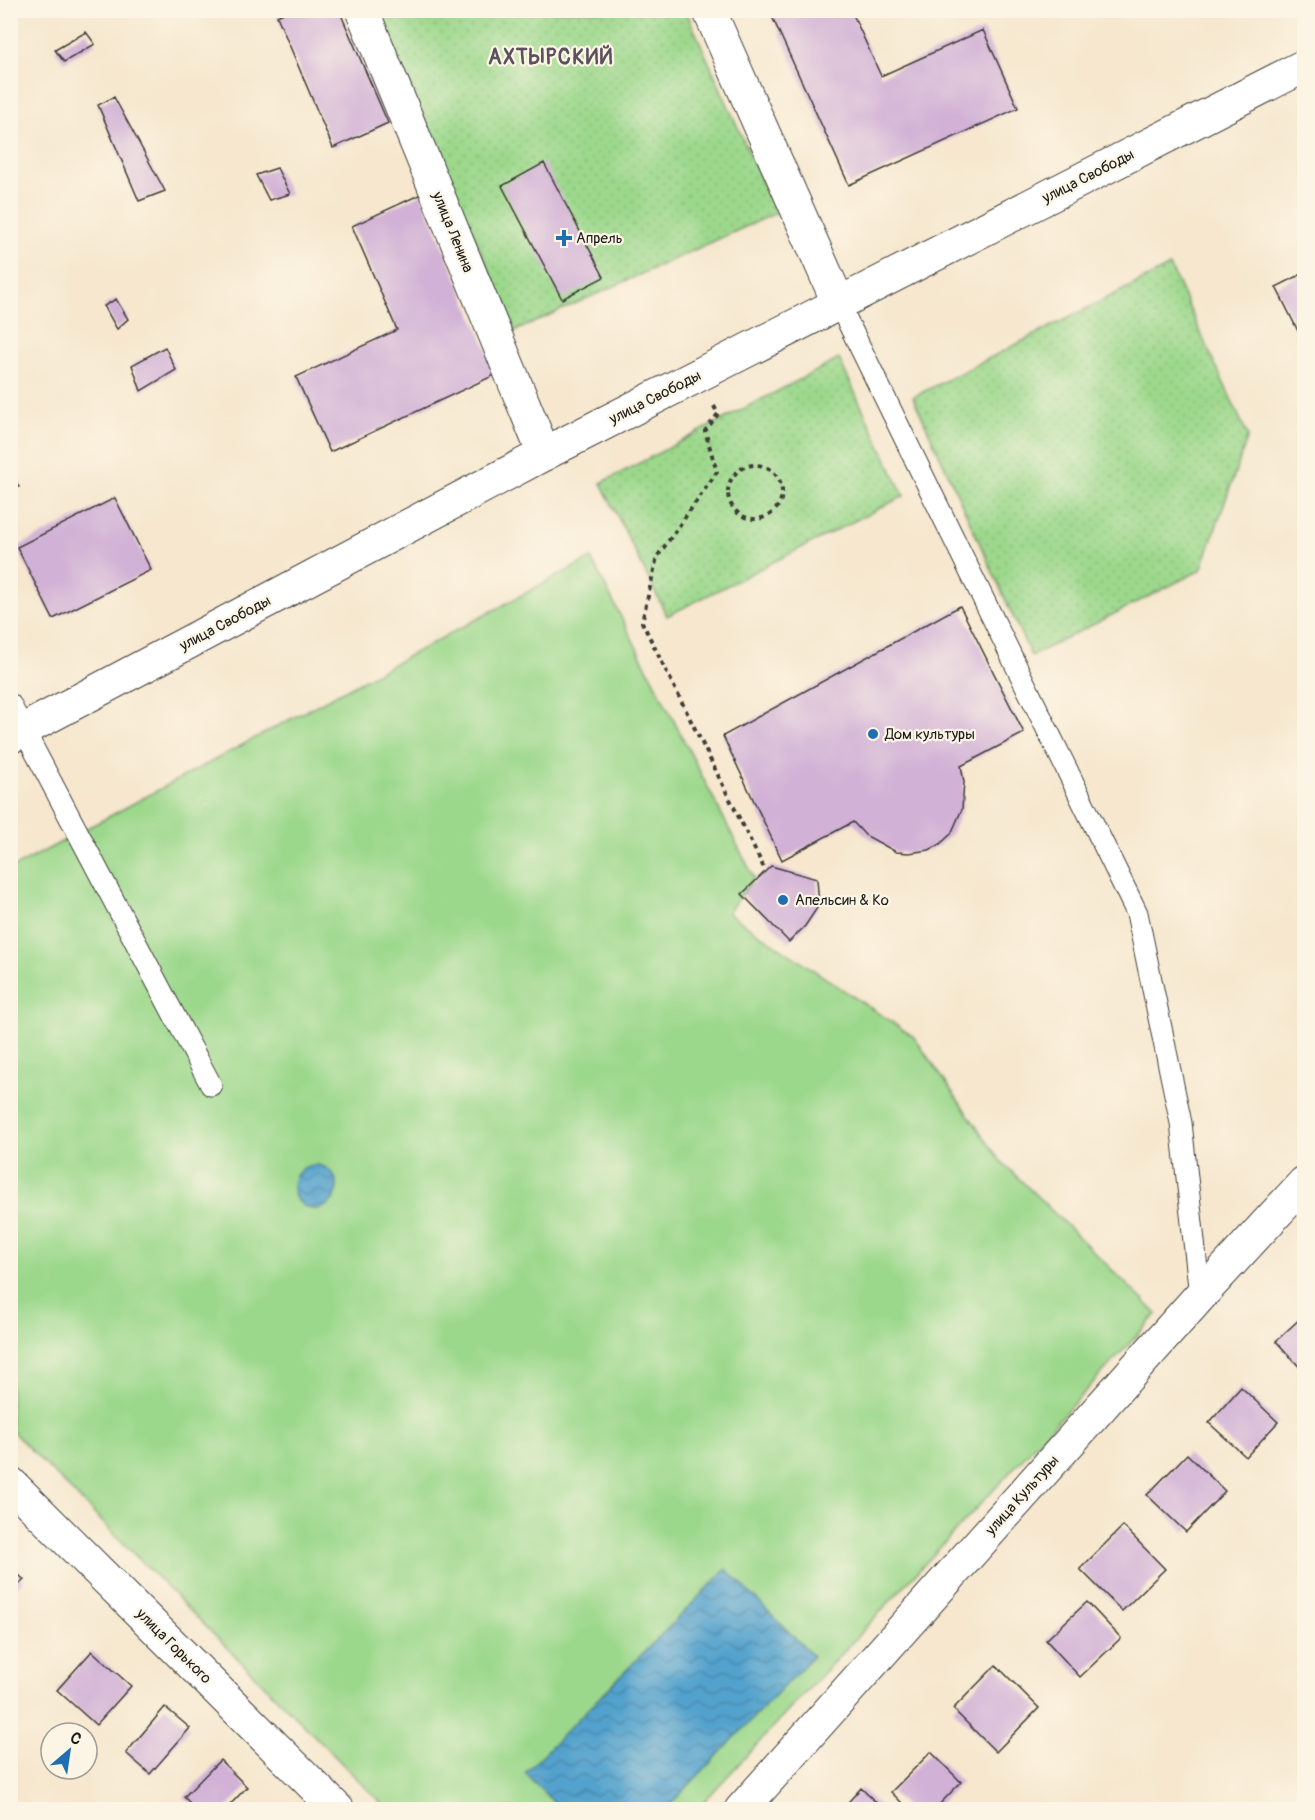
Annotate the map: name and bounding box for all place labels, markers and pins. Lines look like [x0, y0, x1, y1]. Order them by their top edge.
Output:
place label: Апрель [576, 229, 623, 248]
marker: Апрель [557, 231, 571, 245]
place label: Дом культуры [884, 725, 975, 744]
marker: Дом культуры [866, 727, 880, 741]
place label: Апельсин & Ко [795, 891, 889, 910]
marker: Апельсин & Ко [776, 893, 790, 907]

